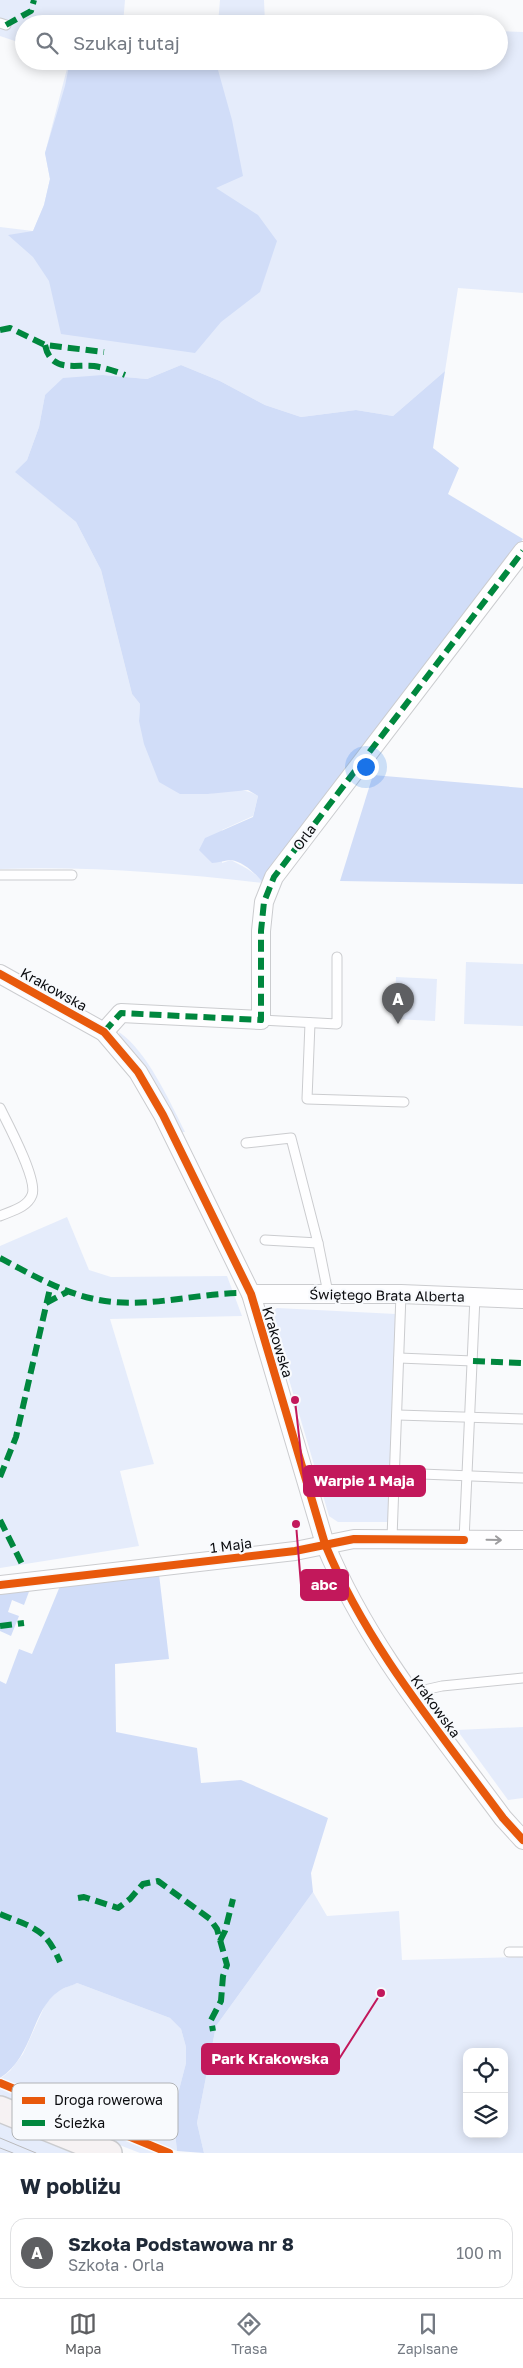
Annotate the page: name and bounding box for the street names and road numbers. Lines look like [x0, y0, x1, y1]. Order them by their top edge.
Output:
street label: Orla [289, 821, 319, 853]
street label: Krakowska [18, 964, 90, 1014]
street label: Świętego Brata Alberta [309, 1285, 465, 1305]
street label: Krakowska [259, 1304, 297, 1380]
street label: 1 Maja [209, 1534, 253, 1556]
street label: Krakowska [408, 1671, 464, 1741]

